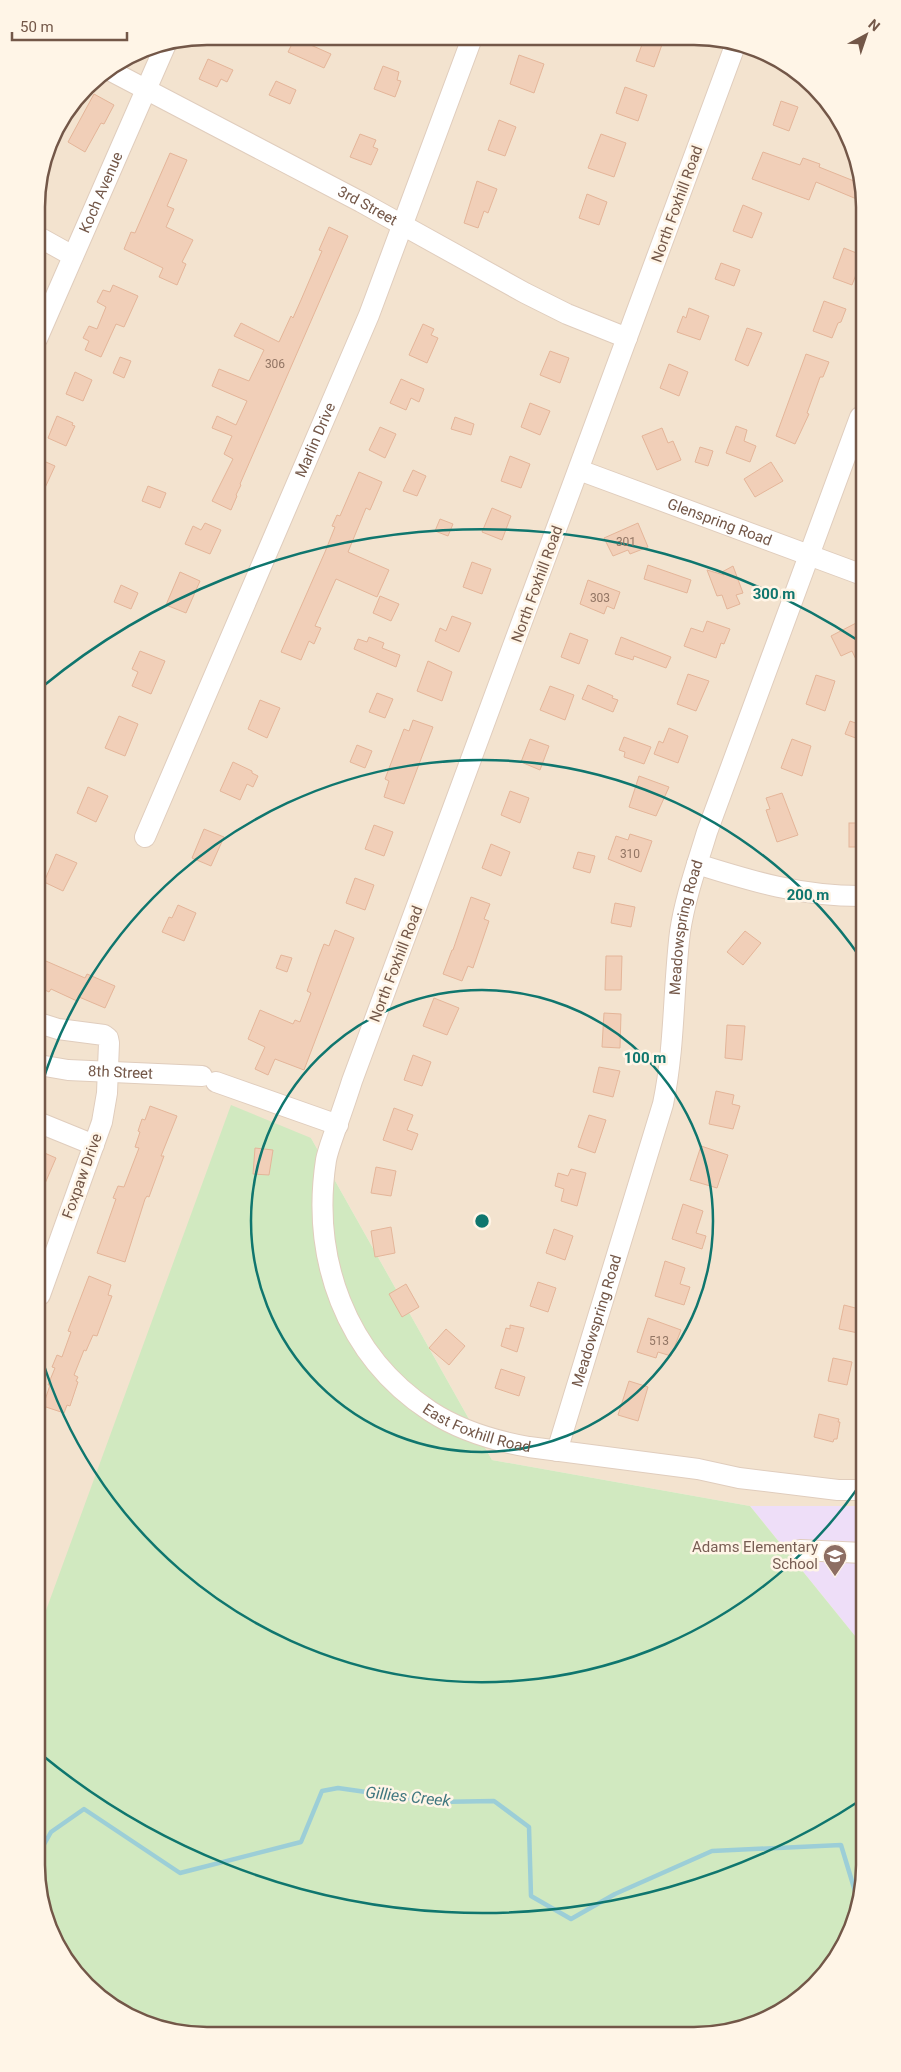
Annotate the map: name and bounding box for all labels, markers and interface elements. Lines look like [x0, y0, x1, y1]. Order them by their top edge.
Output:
scale bar [12, 10, 128, 42]
north arrow [841, 10, 891, 60]
text: N [865, 16, 883, 34]
text: 50 m [20, 18, 54, 36]
street label: North Foxhill Road [648, 143, 706, 265]
street label: Koch Avenue [75, 149, 127, 236]
street label: 3rd Street [335, 182, 401, 229]
house number: 306 [265, 357, 285, 371]
street label: Marlin Drive [291, 400, 339, 480]
street label: Glenspring Road [665, 495, 774, 550]
street label: North Foxhill Road [508, 523, 566, 645]
house number: 301 [616, 535, 636, 549]
text: 300 m [753, 585, 795, 603]
house number: 303 [590, 591, 610, 605]
house number: 310 [620, 847, 640, 861]
street label: Meadowspring Road [666, 858, 707, 996]
text: 200 m [787, 886, 829, 904]
street label: North Foxhill Road [366, 903, 426, 1025]
text: 100 m [624, 1049, 666, 1067]
street label: 8th Street [88, 1062, 153, 1083]
street label: Foxpaw Drive [58, 1131, 106, 1221]
centre of rings [473, 1212, 491, 1230]
street label: Meadowspring Road [568, 1253, 625, 1389]
house number: 513 [649, 1334, 669, 1348]
street label: East Foxhill Road [419, 1400, 532, 1456]
place label: Adams Elementary School [692, 1538, 818, 1573]
school or university icon: Adams Elementary School [822, 1543, 848, 1577]
water label: Gillies Creek [365, 1783, 453, 1811]

